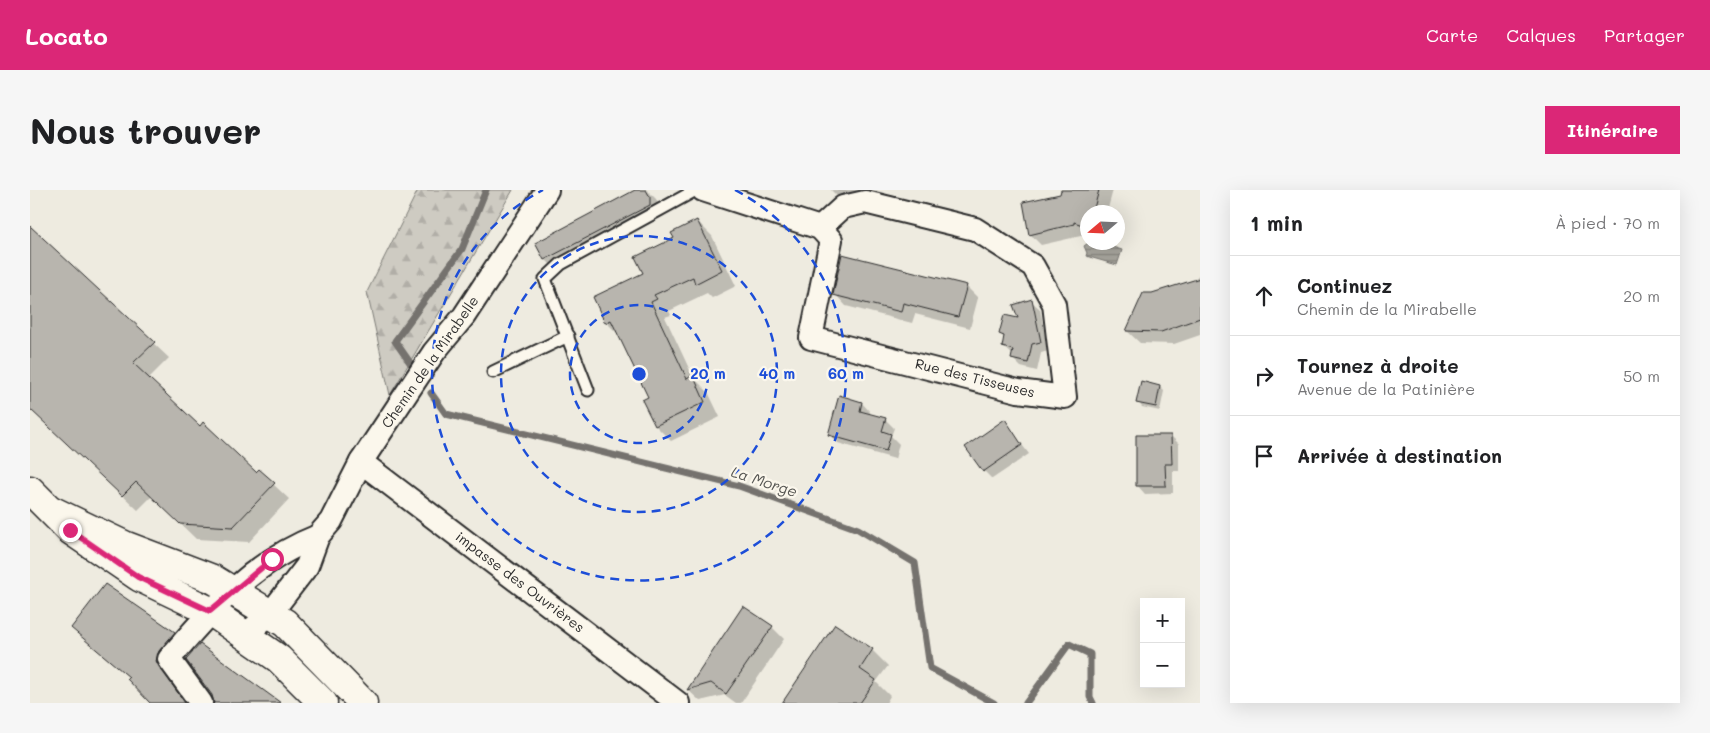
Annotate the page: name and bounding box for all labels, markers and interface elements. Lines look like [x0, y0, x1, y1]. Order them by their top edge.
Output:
text: Locato [25, 20, 108, 51]
text: Carte [1426, 23, 1478, 47]
text: Calques [1506, 23, 1576, 47]
text: Partager [1604, 23, 1685, 47]
button: Itinéraire [1545, 106, 1680, 154]
text: Nous trouver [30, 107, 261, 153]
north arrow [1080, 205, 1125, 250]
text: 1 min [1250, 209, 1303, 236]
text: À pied · 70 m [1555, 212, 1660, 233]
text: Continuez [1297, 273, 1392, 298]
icon: ahead [1250, 282, 1278, 310]
text: 20 m [1623, 285, 1660, 306]
street label: Chemin de la Mirabelle [377, 292, 483, 432]
text: Chemin de la Mirabelle [1297, 298, 1477, 319]
street label: Rue des Tisseuses [913, 353, 1037, 402]
text: Tournez à droite [1297, 353, 1459, 378]
icon: right [1250, 362, 1278, 390]
text: 20 m [690, 363, 726, 383]
text: 40 m [759, 363, 795, 383]
text: 60 m [828, 363, 864, 383]
centre of rings [630, 365, 648, 383]
text: 50 m [1623, 365, 1660, 386]
text: Avenue de la Patinière [1297, 378, 1475, 399]
icon: arrive [1250, 442, 1278, 470]
text: Arrivée à destination [1297, 443, 1502, 468]
water label: La Morge [729, 461, 800, 501]
route end [59, 519, 82, 542]
street label: impasse des Ouvrières [452, 527, 589, 636]
route start [261, 548, 284, 571]
map controls [1140, 598, 1185, 688]
button: + [1140, 598, 1185, 643]
button: − [1140, 643, 1185, 688]

